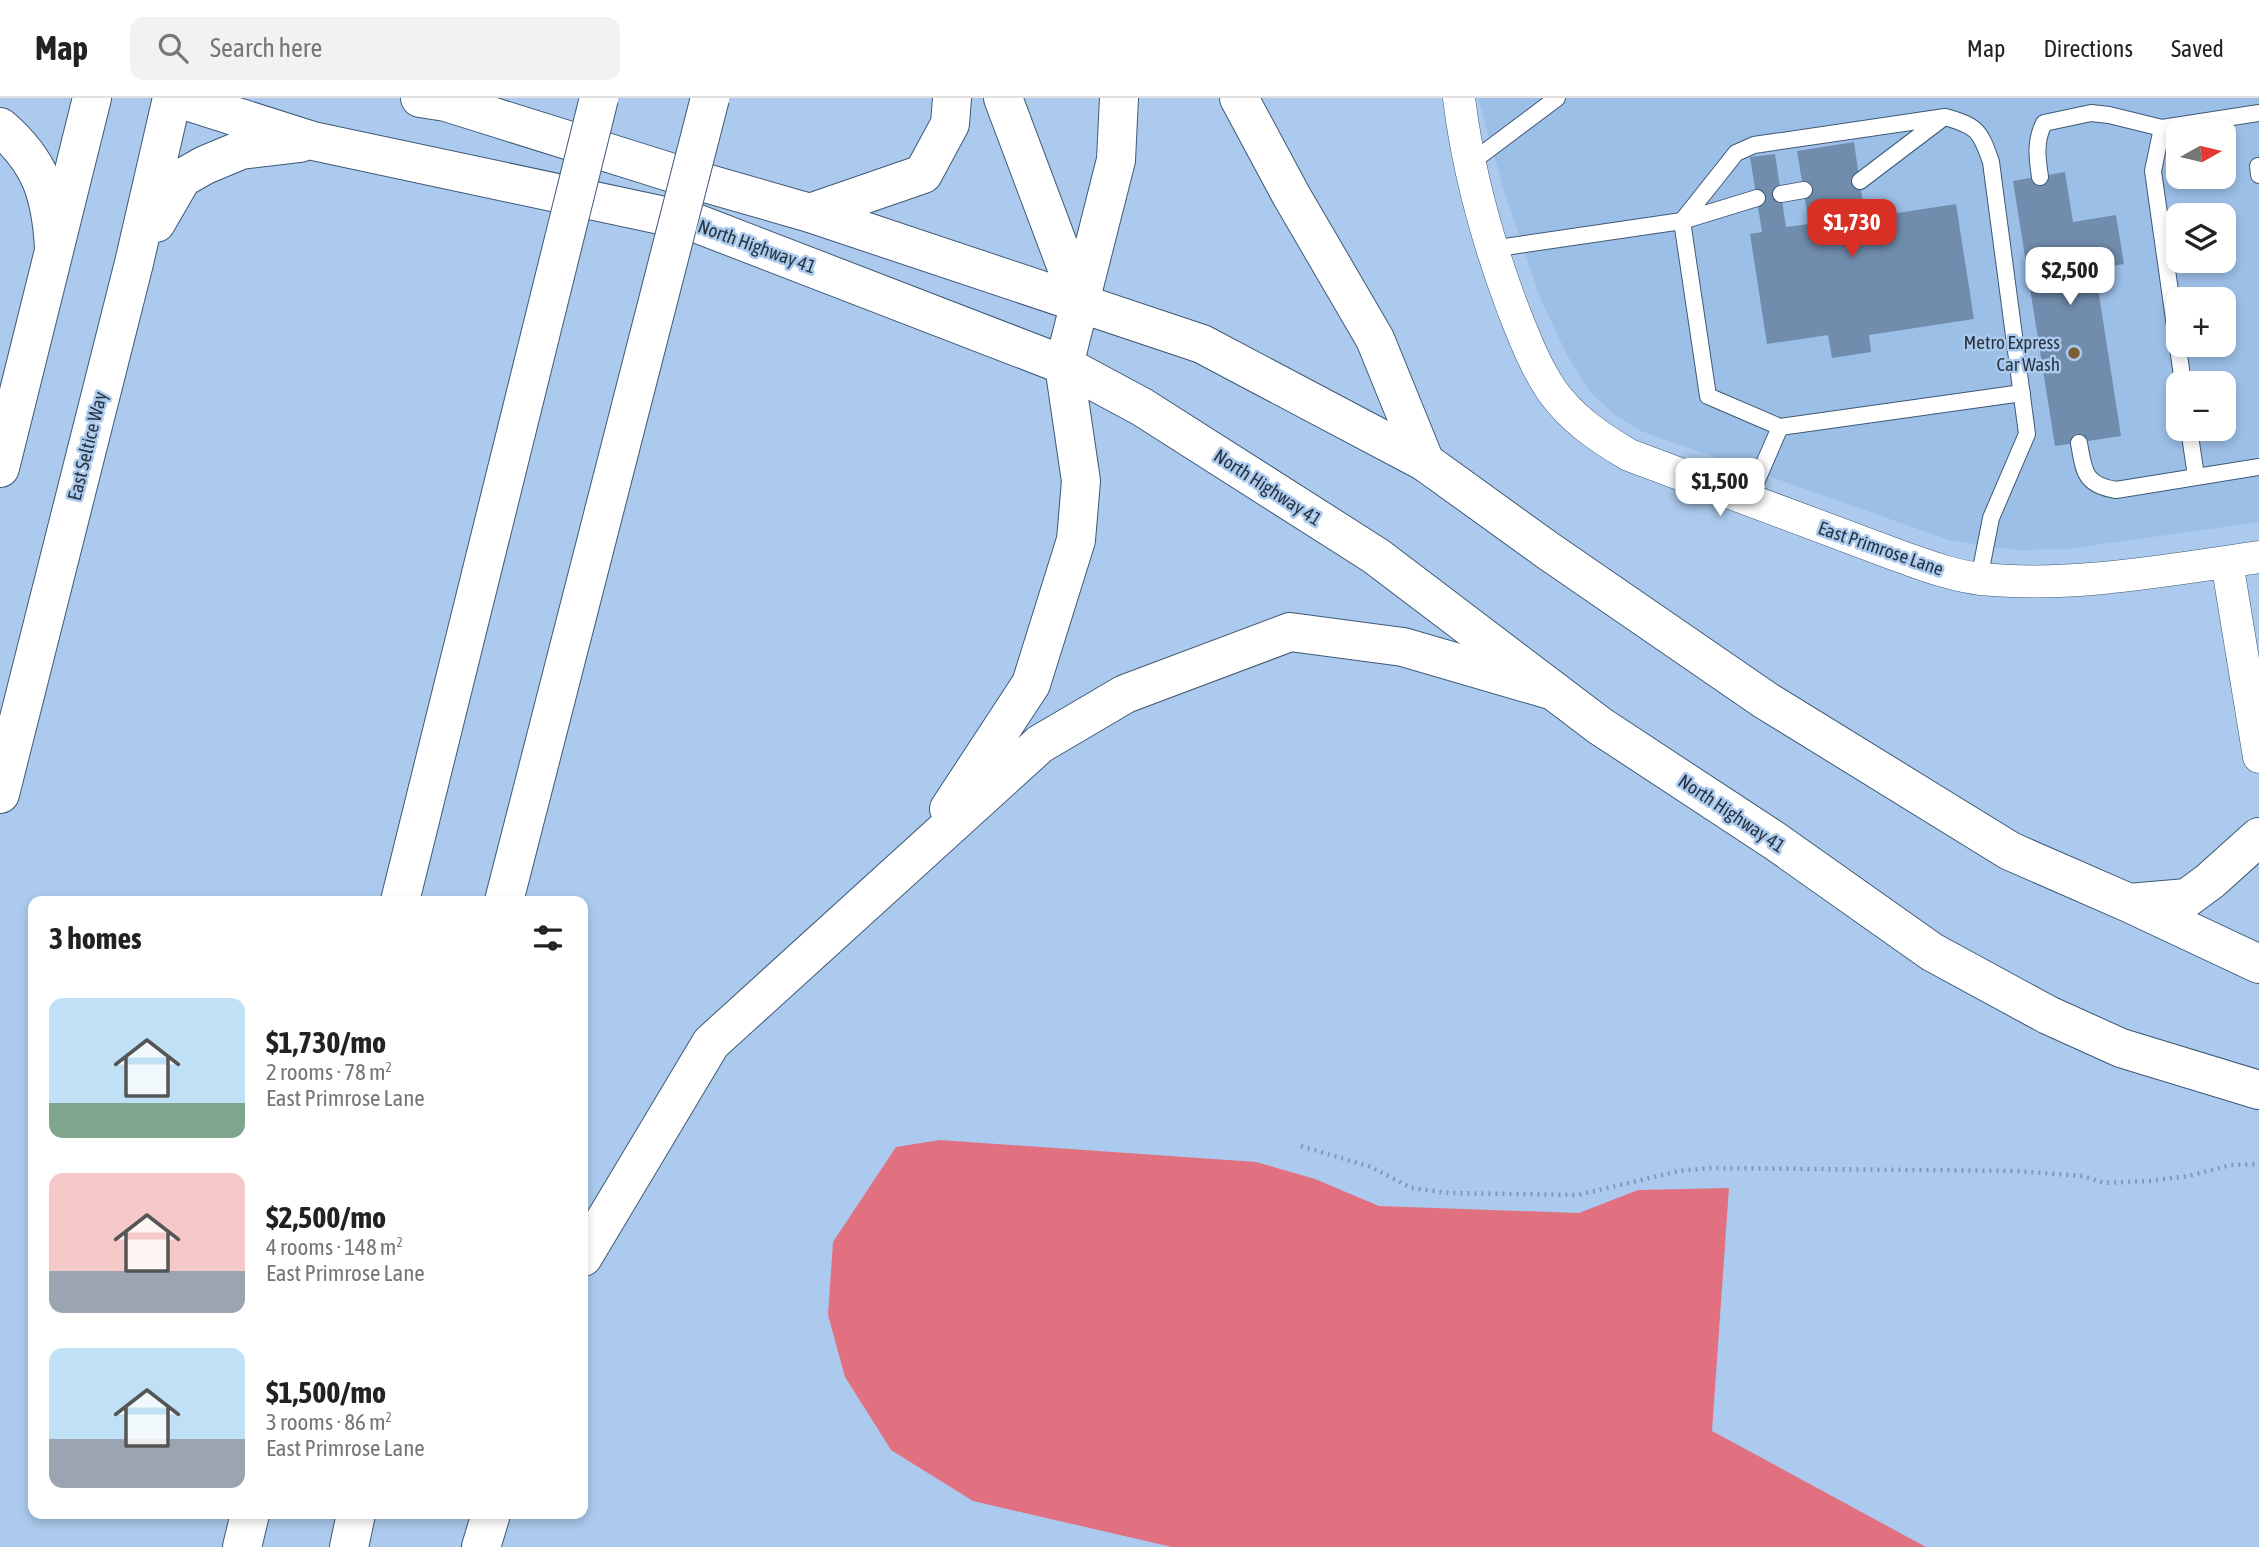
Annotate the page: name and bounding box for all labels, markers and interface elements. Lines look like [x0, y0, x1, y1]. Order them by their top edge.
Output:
search box [130, 17, 620, 80]
text: Map [35, 29, 88, 67]
icon: search [154, 29, 192, 67]
text: Search here [210, 33, 322, 63]
text: Map [1967, 35, 2005, 62]
text: Directions [2043, 35, 2133, 62]
text: Saved [2171, 35, 2224, 62]
north arrow [2166, 119, 2236, 189]
map controls [2166, 119, 2236, 441]
pin: $1,730 [1795, 200, 1909, 259]
button: layers [2166, 203, 2236, 273]
text: $1,730 [1824, 209, 1881, 235]
street label: North Highway 41 [695, 214, 819, 278]
pin: $2,500 [2013, 248, 2127, 307]
text: $2,500 [2042, 257, 2099, 283]
button: + [2166, 287, 2236, 357]
place label: Metro Express Car Wash [1964, 331, 2060, 375]
marker: Metro Express Car Wash [2066, 345, 2082, 361]
button: − [2166, 371, 2236, 441]
street label: East Seltice Way [63, 389, 111, 503]
street label: North Highway 41 [1210, 444, 1326, 530]
pin: $1,500 [1663, 458, 1777, 518]
text: $1,500 [1692, 468, 1749, 494]
street label: East Primrose Lane [1815, 516, 1947, 580]
street label: North Highway 41 [1674, 769, 1790, 857]
icon: filters [529, 919, 567, 957]
text: 3 homes [49, 921, 142, 955]
text: $1,730/mo [266, 1025, 386, 1059]
icon: home [105, 1026, 189, 1110]
text: 2 rooms · 78 m² [266, 1059, 392, 1085]
text: East Primrose Lane [266, 1085, 425, 1111]
text: $2,500/mo [266, 1200, 386, 1234]
icon: home [105, 1201, 189, 1285]
text: 4 rooms · 148 m² [266, 1234, 403, 1260]
text: East Primrose Lane [266, 1260, 425, 1286]
text: $1,500/mo [266, 1375, 386, 1409]
icon: home [105, 1376, 189, 1460]
text: 3 rooms · 86 m² [266, 1409, 392, 1435]
text: East Primrose Lane [266, 1435, 425, 1461]

